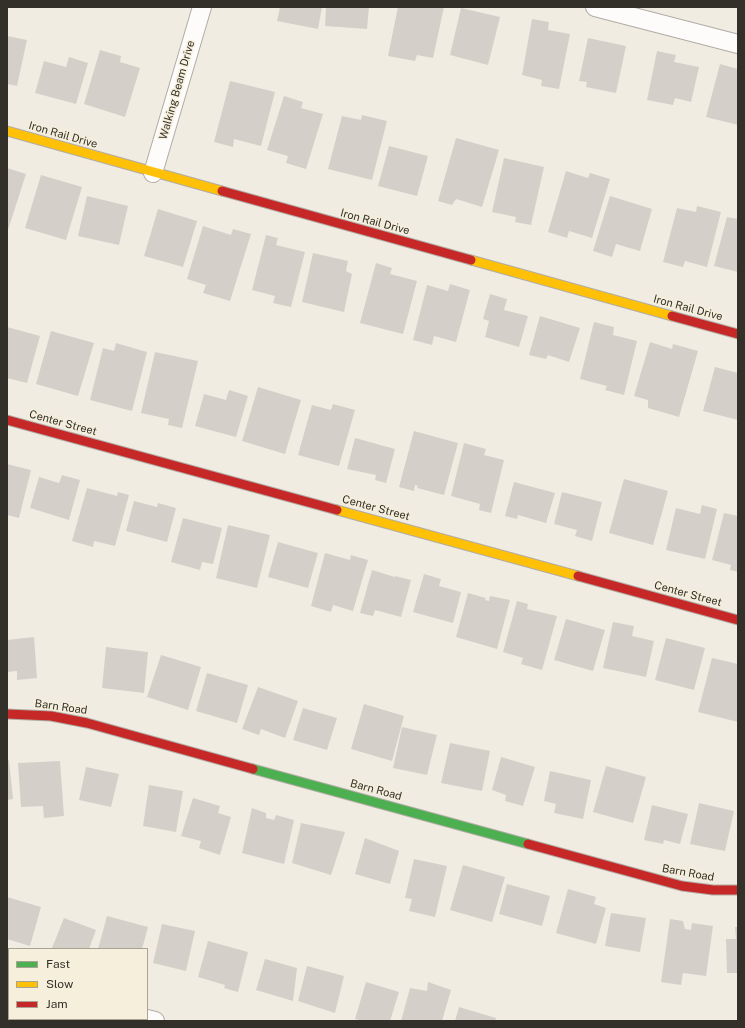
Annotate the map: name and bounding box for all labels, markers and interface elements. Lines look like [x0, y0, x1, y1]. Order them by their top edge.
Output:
street label: Walking Beam Drive [157, 39, 197, 141]
street label: Iron Rail Drive [27, 119, 99, 151]
street label: Iron Rail Drive [339, 206, 411, 238]
street label: Iron Rail Drive [652, 292, 724, 324]
street label: Center Street [28, 408, 98, 438]
street label: Center Street [341, 493, 411, 523]
street label: Center Street [653, 579, 723, 609]
street label: Barn Road [34, 697, 88, 717]
street label: Barn Road [349, 777, 403, 803]
street label: Barn Road [661, 862, 715, 884]
legend [8, 948, 148, 1020]
text: Fast [46, 957, 70, 971]
text: Slow [46, 977, 73, 991]
text: Jam [46, 997, 68, 1011]

